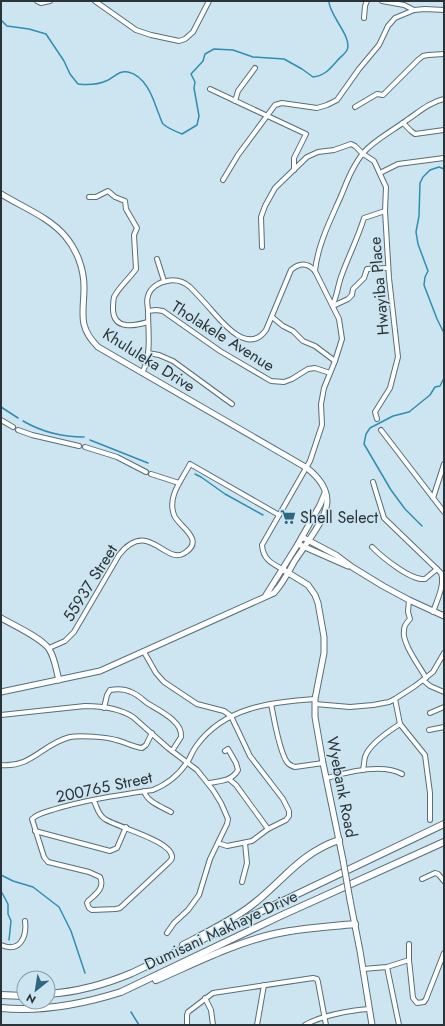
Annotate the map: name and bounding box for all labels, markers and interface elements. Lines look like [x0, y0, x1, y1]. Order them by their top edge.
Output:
street label: Hwayiba Place [363, 236, 395, 336]
street label: Tholakele Avenue [167, 295, 279, 377]
street label: Khululeka Drive [98, 322, 200, 398]
place label: Shell Select [300, 506, 378, 529]
supermarket icon: Shell Select [279, 508, 297, 526]
street label: 55937 Street [57, 540, 123, 626]
street label: Wyebank Road [321, 735, 363, 839]
street label: 200765 Street [54, 766, 154, 808]
street label: Dumisani Makhaye Drive [141, 884, 301, 976]
north arrow [16, 970, 56, 1010]
text: N [23, 990, 39, 1008]

